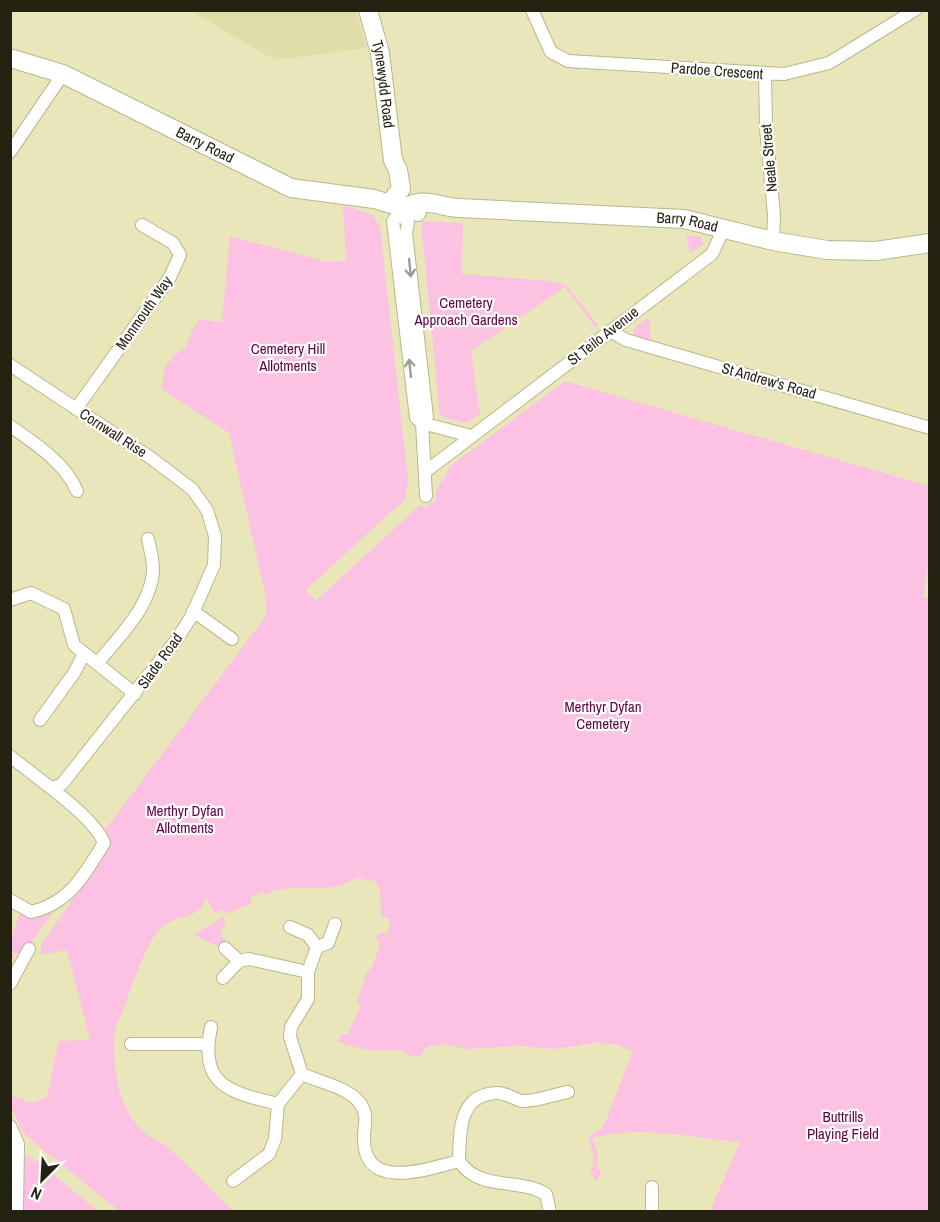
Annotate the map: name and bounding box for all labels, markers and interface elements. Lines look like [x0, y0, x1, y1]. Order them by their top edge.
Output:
street label: Tynewydd Road [367, 38, 400, 129]
street label: Pardoe Crescent [670, 57, 764, 84]
street label: Barry Road [173, 121, 238, 168]
street label: Neale Street [755, 122, 782, 193]
street label: Barry Road [656, 207, 720, 237]
one-way arrow [405, 258, 416, 278]
street label: Monmouth Way [110, 271, 177, 354]
park label: Cemetery Approach Gardens [413, 292, 518, 330]
street label: St Teilo Avenue [563, 301, 643, 370]
park label: Cemetery Hill Allotments [251, 338, 325, 376]
street label: St Andrew's Road [719, 357, 819, 404]
one-way arrow [404, 359, 415, 379]
street label: Cornwall Rise [75, 403, 151, 462]
street label: Slade Road [132, 629, 187, 693]
park label: Merthyr Dyfan Cemetery [564, 696, 642, 734]
park label: Merthyr Dyfan Allotments [146, 800, 224, 838]
park label: Buttrills Playing Field [807, 1106, 879, 1144]
north arrow [12, 1150, 72, 1210]
text: N [27, 1182, 45, 1206]

